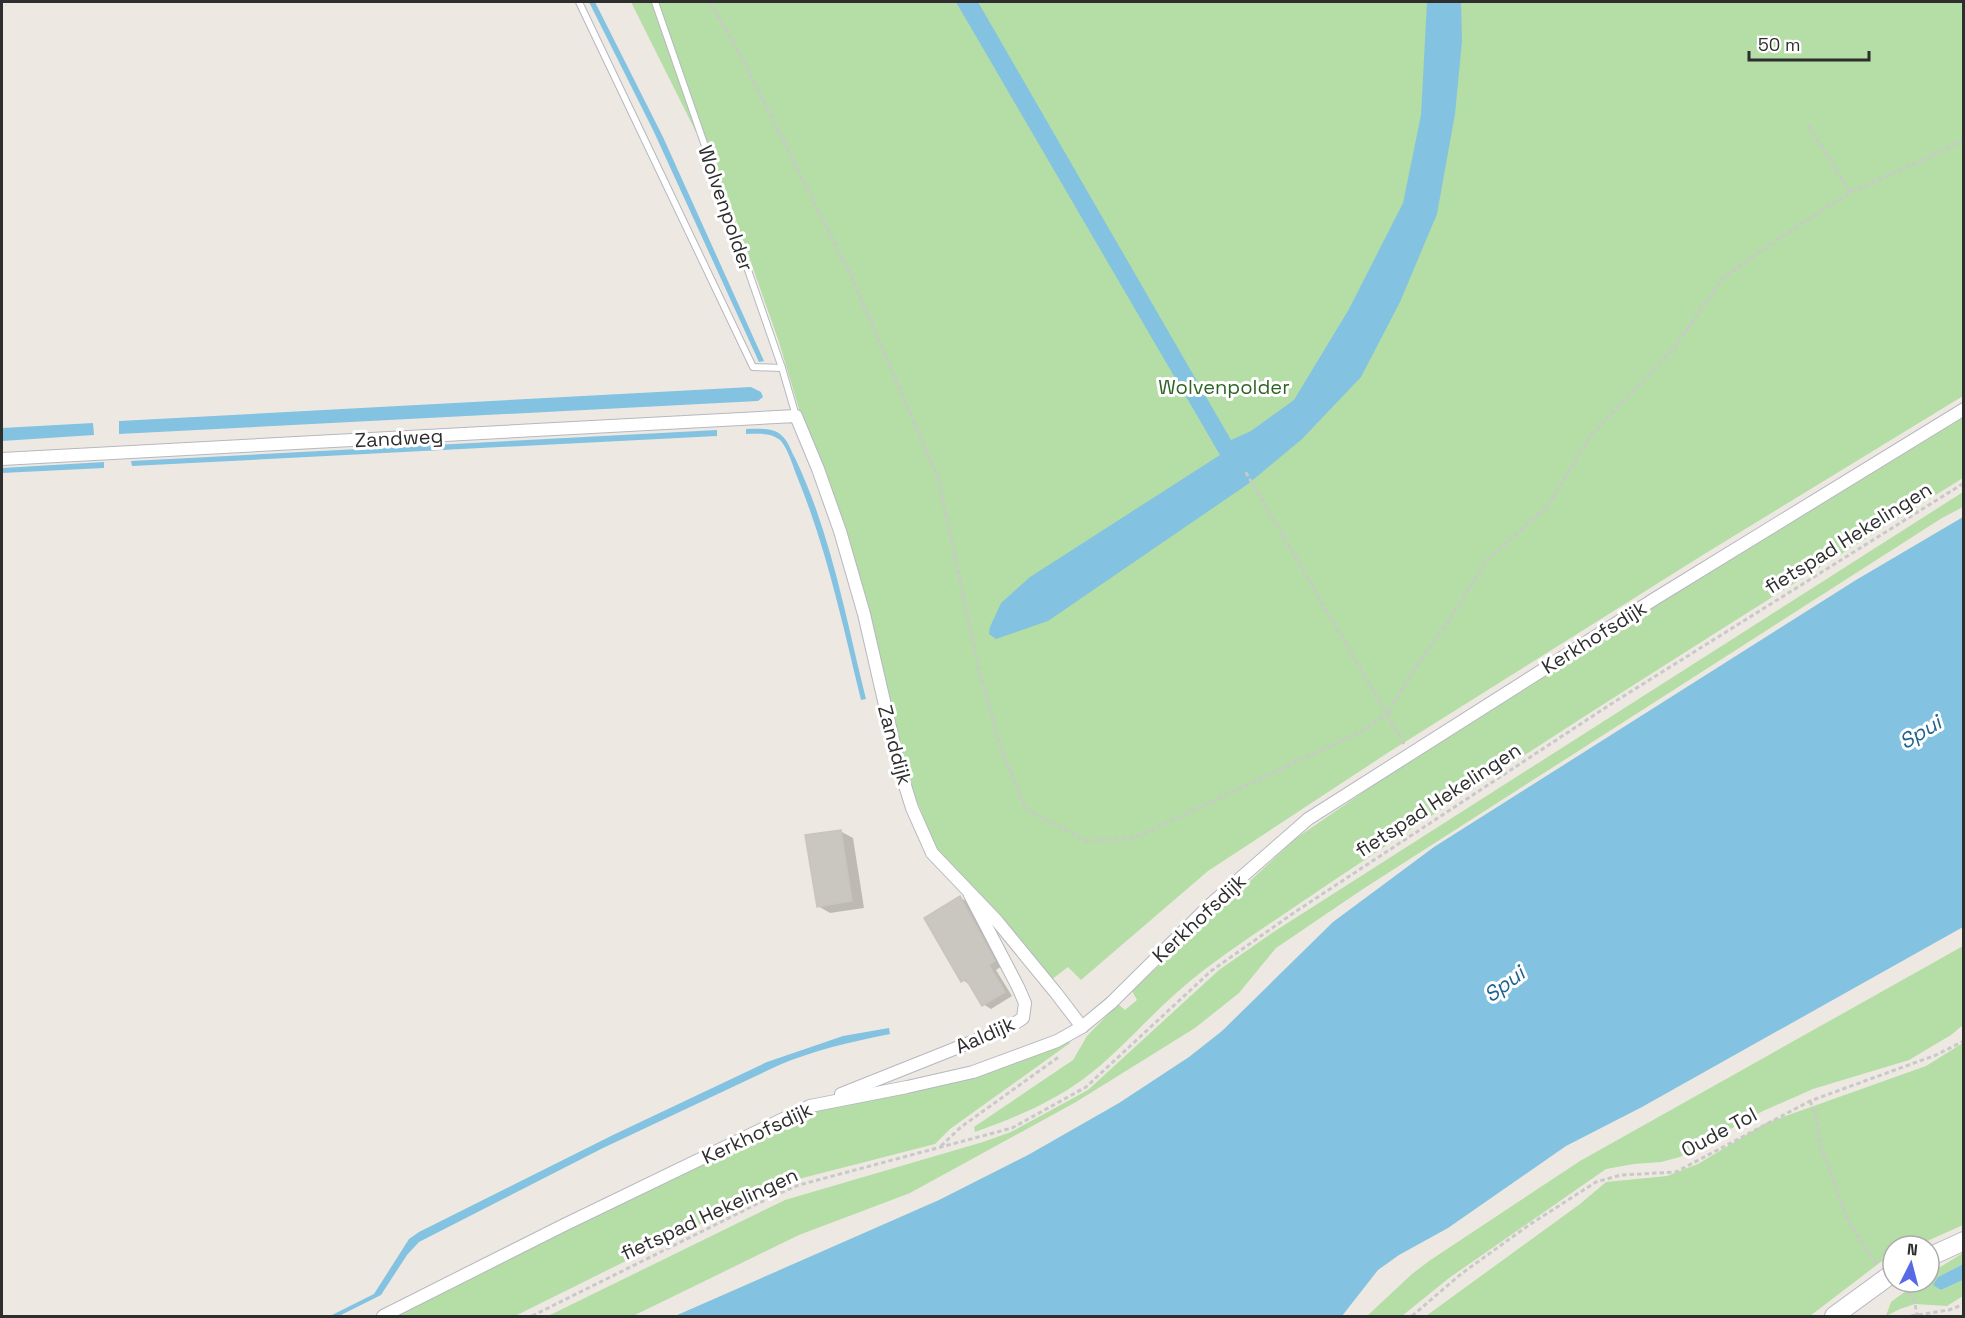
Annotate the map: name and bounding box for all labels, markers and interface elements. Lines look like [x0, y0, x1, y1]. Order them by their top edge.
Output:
scale bar [1749, 24, 1869, 62]
text: 50 m [1758, 33, 1800, 56]
street label: Wolvenpolder [692, 142, 760, 274]
park label: Wolvenpolder [1158, 374, 1290, 400]
street label: Zandweg [354, 423, 444, 453]
street label: fietspad Hekelingen [1759, 476, 1937, 600]
street label: Kerkhofsdijk [1537, 594, 1651, 680]
street label: Zanddijk [872, 702, 918, 788]
water label: Spui [1894, 708, 1948, 755]
street label: fietspad Hekelingen [1350, 737, 1526, 863]
street label: Kerkhofsdijk [1147, 868, 1252, 968]
water label: Spui [1478, 958, 1532, 1008]
street label: Aaldijk [951, 1010, 1019, 1060]
street label: Kerkhofsdijk [698, 1096, 817, 1170]
street label: Oude Tol [1677, 1101, 1761, 1163]
street label: fietspad Hekelingen [616, 1162, 802, 1266]
north arrow [1881, 1234, 1941, 1294]
text: N [1906, 1239, 1919, 1261]

